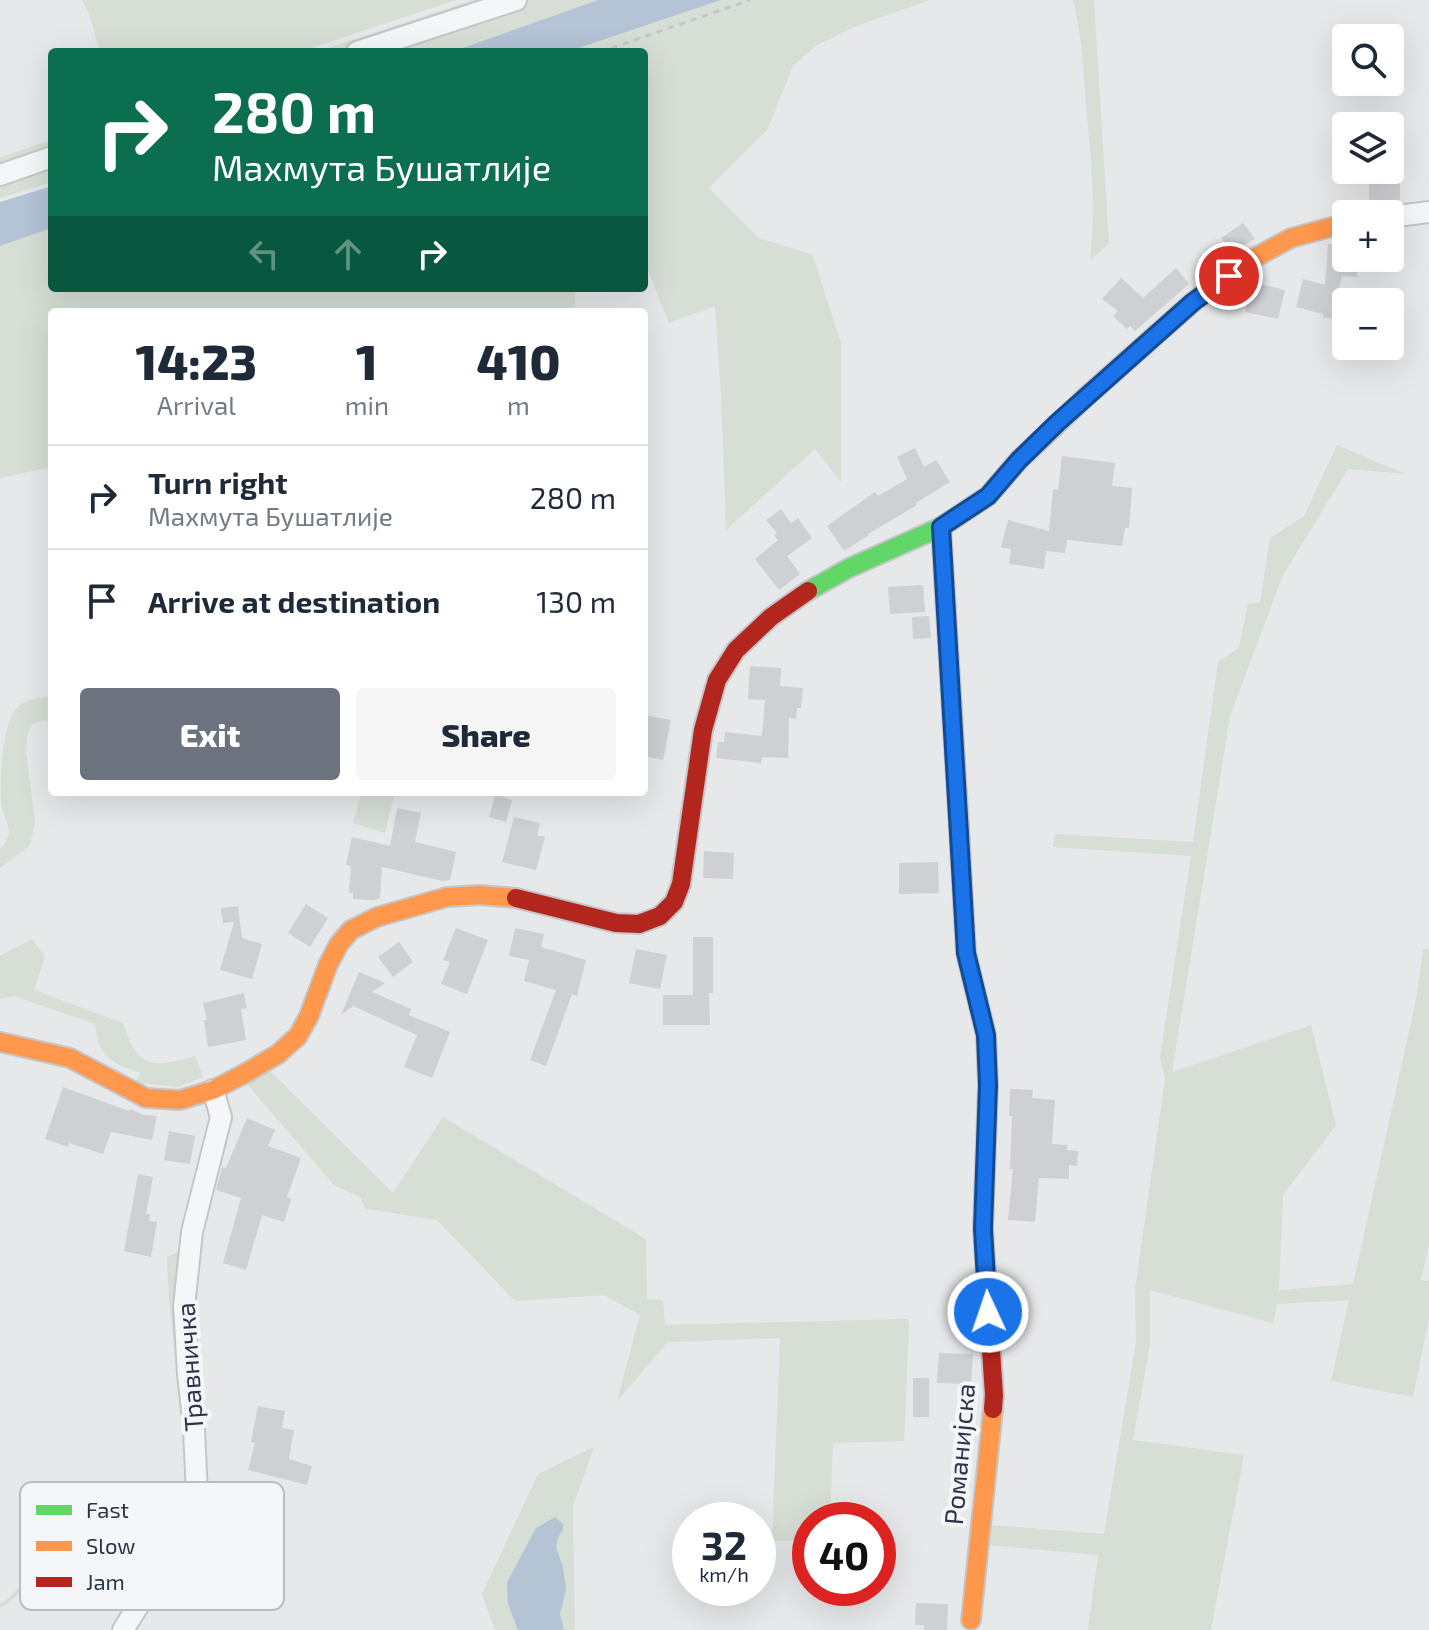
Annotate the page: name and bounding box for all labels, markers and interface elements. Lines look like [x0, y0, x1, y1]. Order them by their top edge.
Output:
map controls [1332, 24, 1404, 360]
button: search [1332, 24, 1404, 96]
text: 280 m [212, 77, 376, 144]
icon: right [80, 80, 184, 184]
button: layers [1332, 112, 1404, 184]
text: Махмута Бушатлије [212, 145, 551, 188]
button: + [1332, 200, 1404, 272]
icon: left [242, 232, 286, 276]
icon: ahead [326, 232, 370, 276]
icon: right [410, 232, 454, 276]
pin [1195, 242, 1263, 310]
icon: arrive [1207, 254, 1251, 298]
button: − [1332, 288, 1404, 360]
text: 14:23 [136, 332, 257, 390]
text: 1 [356, 332, 378, 390]
text: 410 [477, 332, 560, 390]
text: Arrival [157, 389, 236, 420]
text: min [345, 389, 389, 420]
text: m [507, 389, 530, 420]
text: Turn right [148, 464, 288, 500]
icon: right [80, 475, 124, 519]
text: 280 m [530, 479, 616, 515]
text: Махмута Бушатлије [148, 500, 393, 531]
icon: arrive [80, 579, 124, 623]
text: Arrive at destination [148, 583, 440, 619]
text: 130 m [536, 583, 616, 619]
button: Exit [80, 688, 340, 780]
button: Share [356, 688, 616, 780]
position arrow [946, 1270, 1030, 1354]
street label: Травничка [169, 1302, 208, 1433]
street label: Романијска [937, 1382, 980, 1526]
legend [20, 1482, 284, 1610]
text: Fast [86, 1496, 129, 1522]
speed limit sign: 40 [792, 1502, 896, 1606]
text: 32 [701, 1520, 747, 1568]
text: Slow [86, 1532, 135, 1558]
text: km/h [699, 1562, 749, 1586]
text: Jam [86, 1568, 125, 1594]

